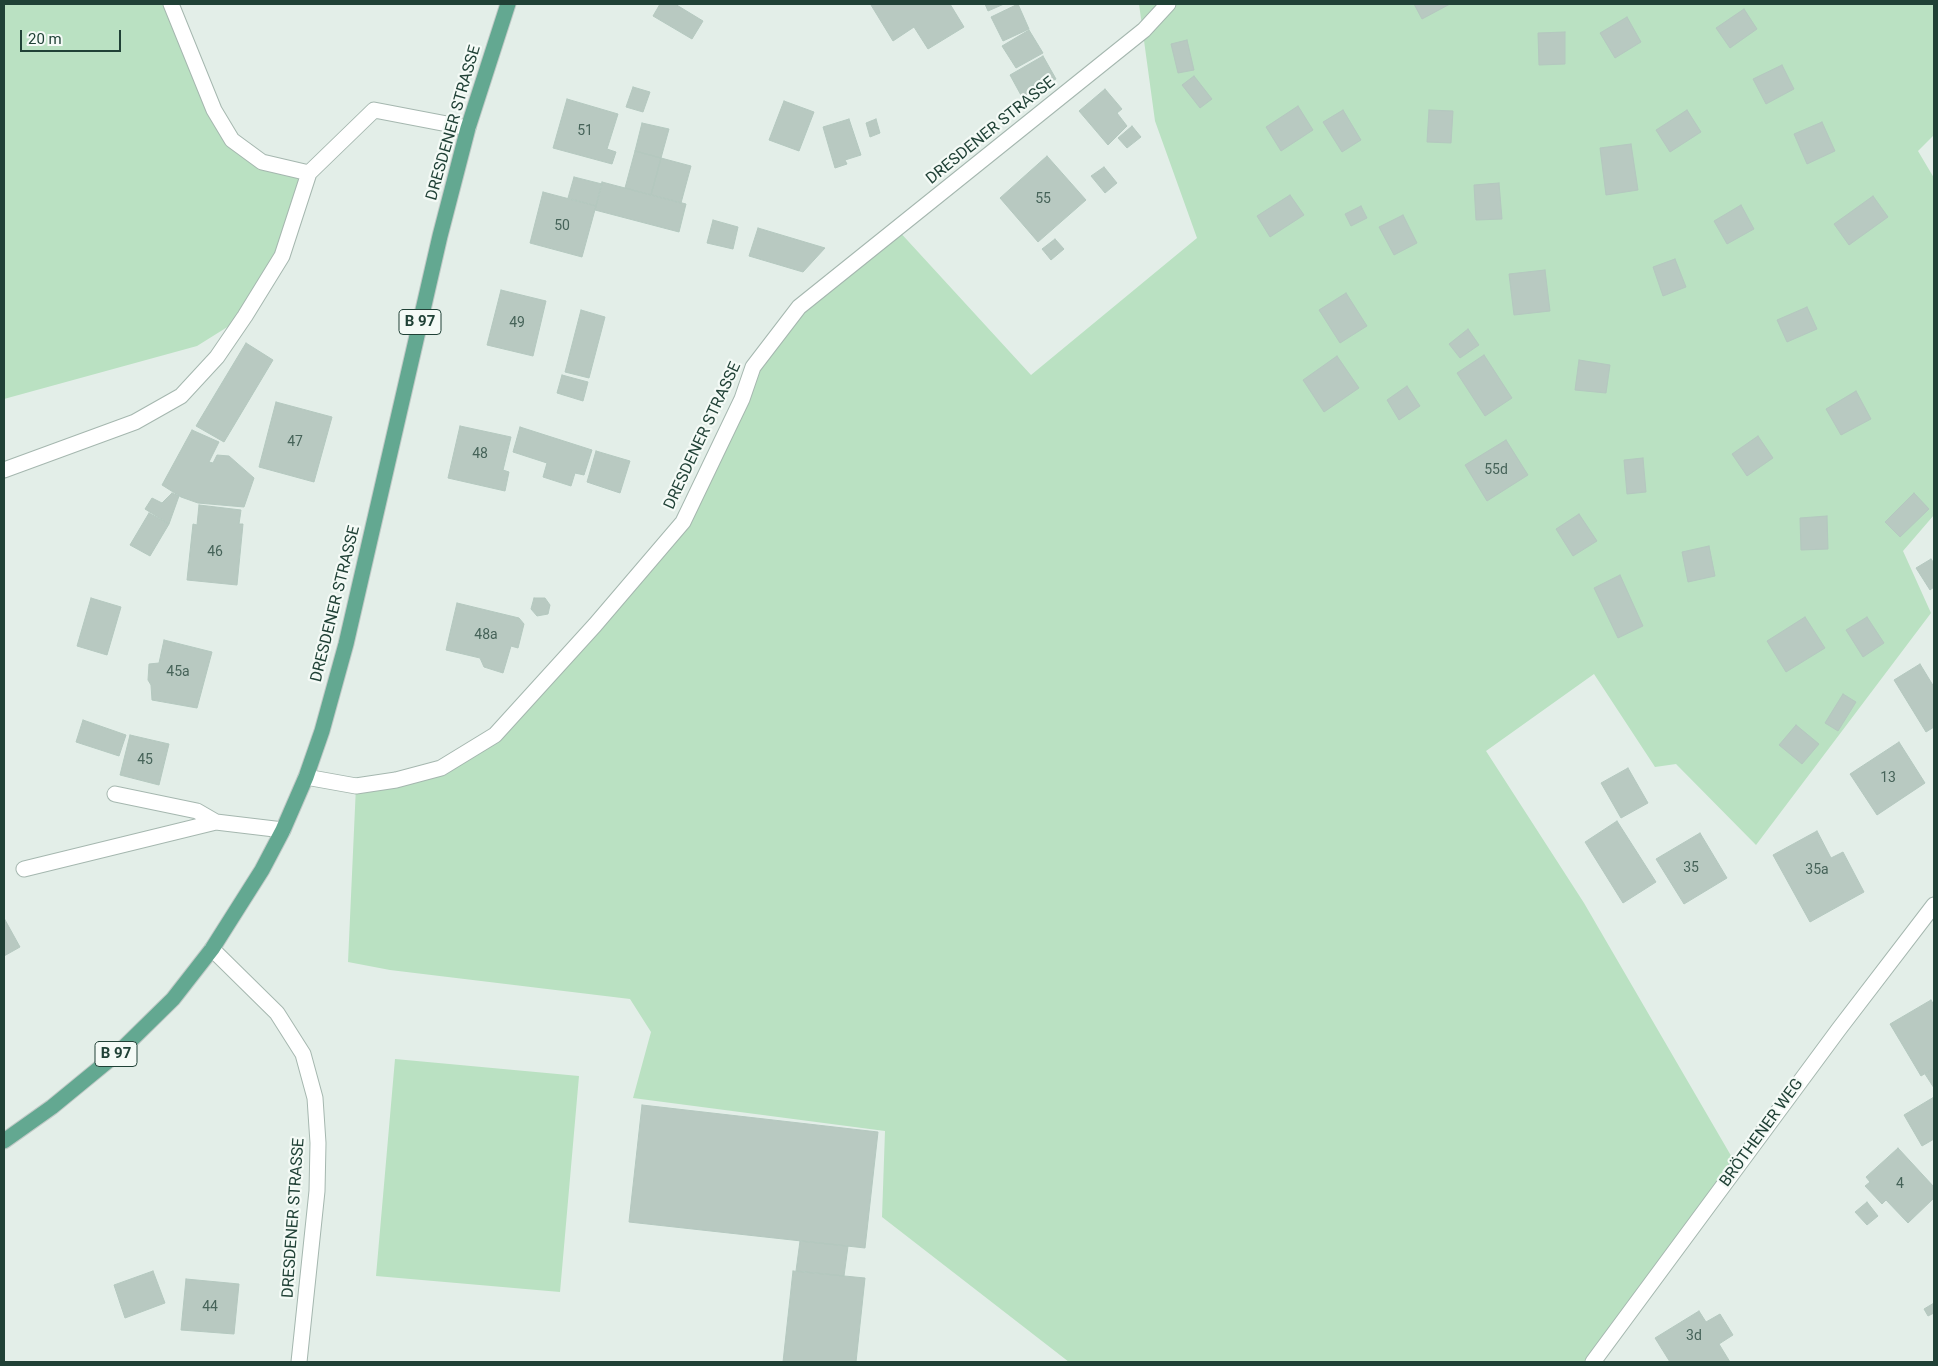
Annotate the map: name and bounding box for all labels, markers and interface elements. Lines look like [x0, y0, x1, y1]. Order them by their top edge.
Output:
scale bar [22, 20, 124, 52]
text: 20 m [28, 30, 62, 48]
street label: DRESDENER STRASSE [423, 43, 485, 203]
street label: DRESDENER STRASSE [923, 73, 1059, 189]
house number: 51 [577, 123, 593, 139]
house number: 55 [1035, 191, 1051, 207]
house number: 50 [554, 218, 570, 234]
road number: B 97 [399, 310, 441, 334]
house number: 49 [509, 315, 525, 331]
street label: DRESDENER STRASSE [660, 359, 746, 513]
house number: 47 [287, 434, 303, 450]
house number: 48 [472, 446, 488, 462]
house number: 55d [1484, 462, 1508, 478]
street label: DRESDENER STRASSE [307, 524, 365, 684]
house number: 46 [207, 544, 223, 560]
house number: 48a [474, 627, 498, 643]
house number: 45a [166, 664, 190, 680]
house number: 45 [137, 752, 153, 768]
house number: 13 [1880, 770, 1896, 786]
house number: 35 [1683, 860, 1699, 876]
house number: 35a [1805, 862, 1829, 878]
road number: B 97 [95, 1042, 137, 1066]
street label: BRÖTHENER WEG [1716, 1075, 1808, 1191]
street label: DRESDENER STRASSE [279, 1137, 309, 1299]
house number: 4 [1896, 1176, 1904, 1192]
house number: 44 [202, 1299, 218, 1315]
house number: 3d [1686, 1328, 1702, 1344]

